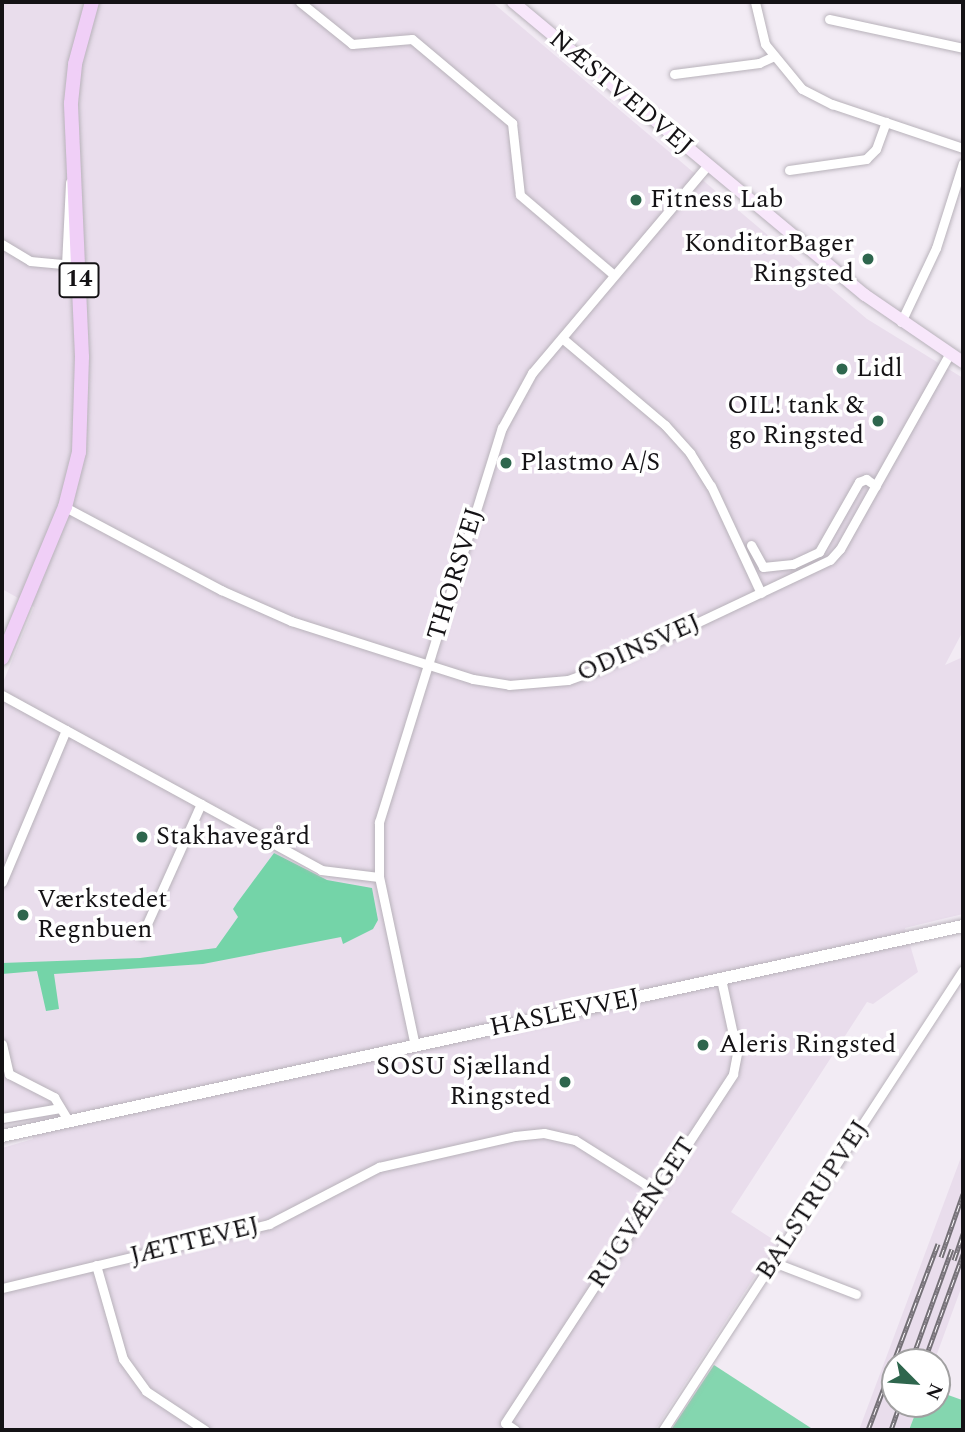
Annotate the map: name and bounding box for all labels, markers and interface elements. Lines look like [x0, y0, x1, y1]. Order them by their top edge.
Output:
street label: NÆSTVEDVEJ [543, 24, 699, 162]
place label: Fitness Lab [650, 184, 783, 216]
marker: Fitness Lab [628, 192, 644, 208]
place label: KonditorBager Ringsted [684, 228, 854, 290]
marker: KonditorBager Ringsted [860, 251, 876, 267]
road number: 14 [58, 260, 100, 300]
place label: Lidl [856, 353, 903, 385]
marker: Lidl [834, 361, 850, 377]
place label: OIL! tank & go Ringsted [727, 390, 864, 452]
marker: OIL! tank & go Ringsted [870, 413, 886, 429]
place label: Plastmo A/S [520, 447, 660, 479]
marker: Plastmo A/S [498, 455, 514, 471]
street label: THORSVEJ [421, 504, 491, 644]
street label: ODINSVEJ [572, 607, 706, 689]
place label: Stakhavegård [156, 821, 310, 853]
marker: Stakhavegård [134, 829, 150, 845]
place label: Værkstedet Regnbuen [37, 884, 167, 946]
marker: Værkstedet Regnbuen [15, 907, 31, 923]
street label: HASLEVVEJ [487, 982, 643, 1044]
place label: Aleris Ringsted [719, 1029, 896, 1061]
marker: Aleris Ringsted [693, 1035, 713, 1055]
place label: SOSU Sjælland Ringsted [376, 1051, 551, 1112]
marker: SOSU Sjælland Ringsted [557, 1074, 573, 1090]
street label: BALSTRUPVEJ [750, 1114, 876, 1286]
street label: RUGVÆNGET [582, 1132, 702, 1294]
street label: JÆTTEVEJ [127, 1210, 263, 1272]
north arrow [881, 1348, 951, 1418]
text: N [917, 1378, 950, 1404]

